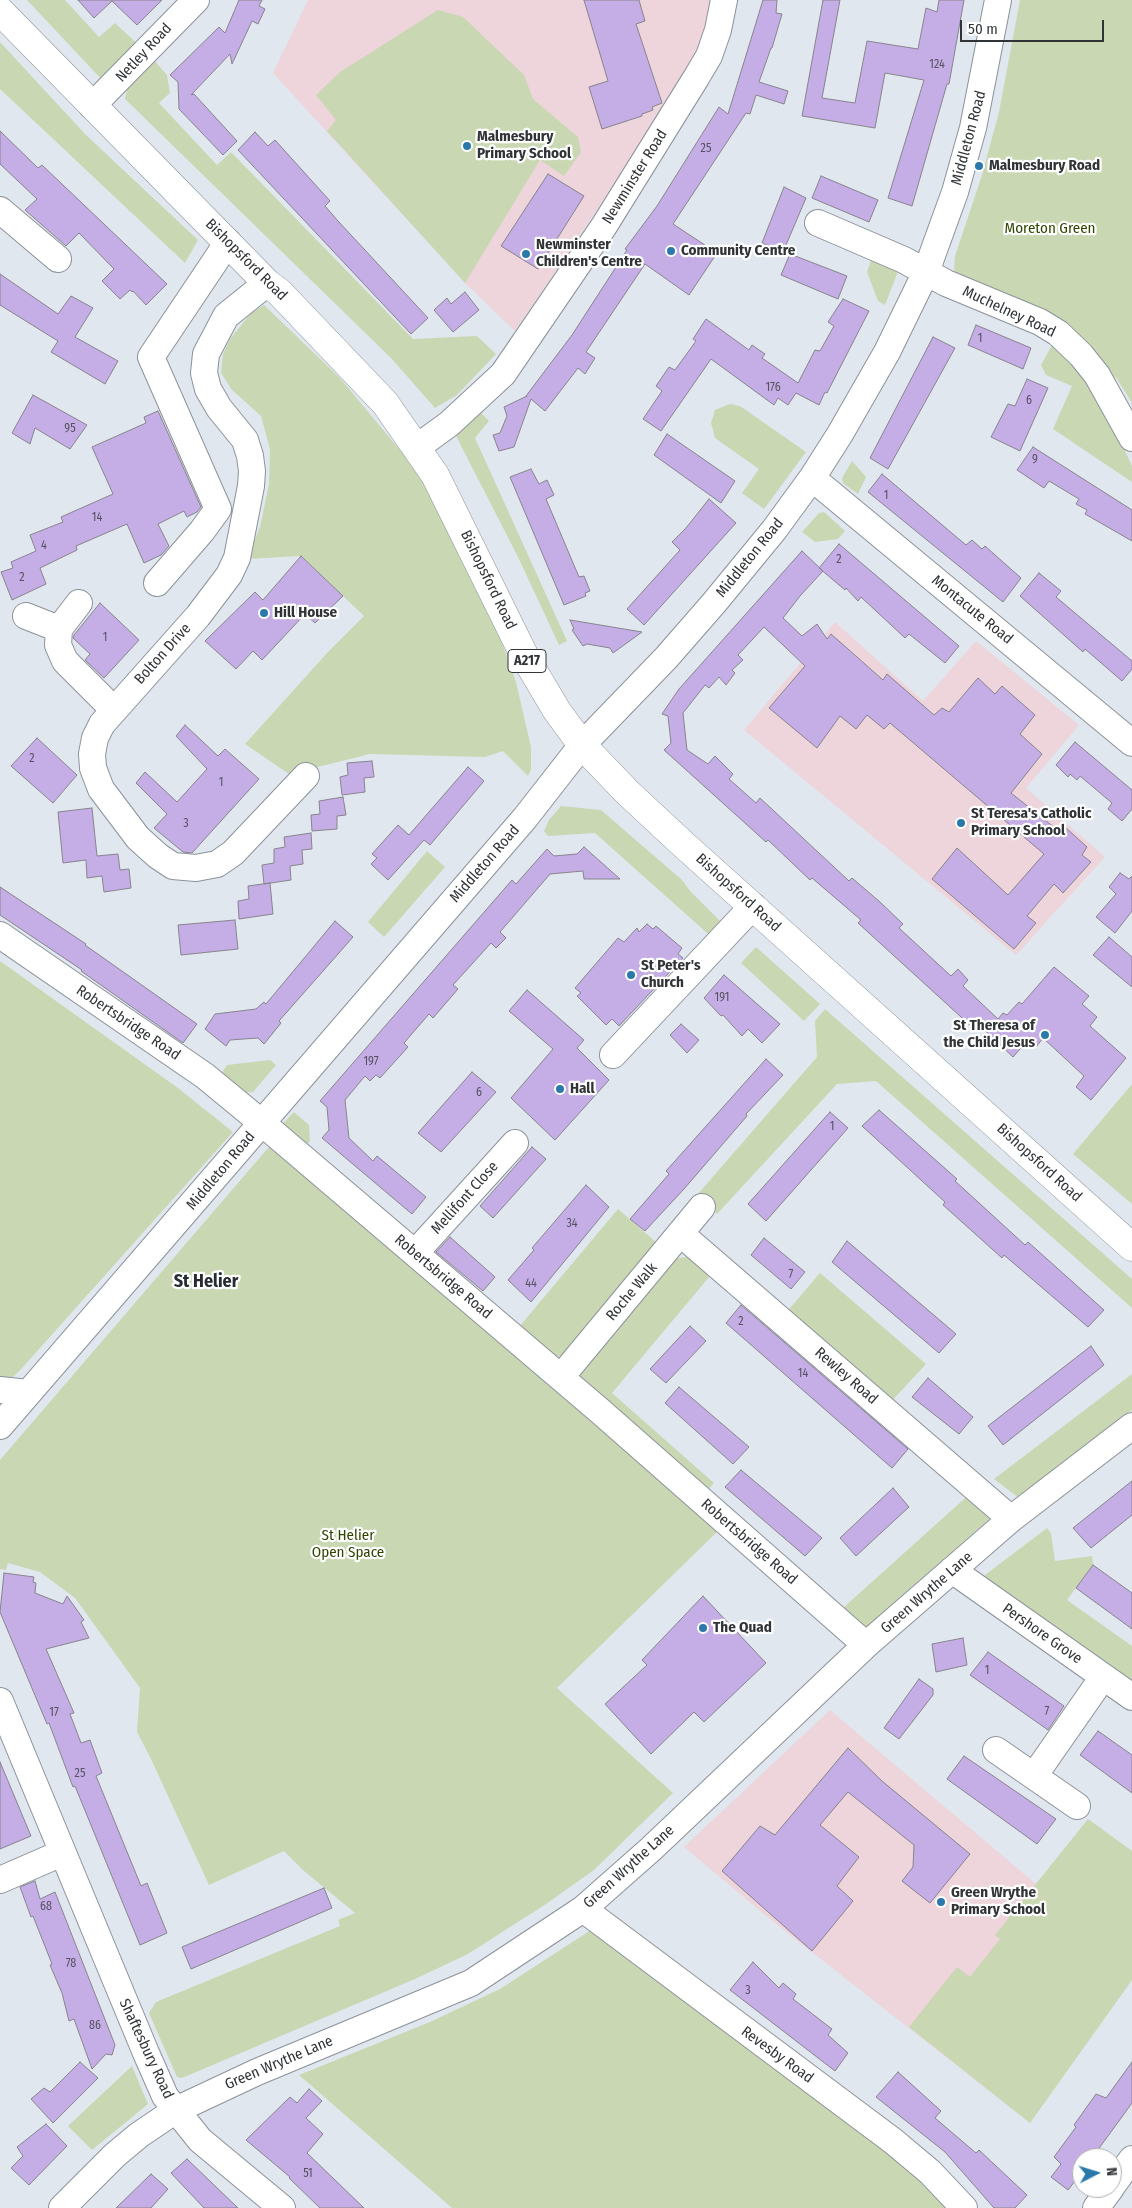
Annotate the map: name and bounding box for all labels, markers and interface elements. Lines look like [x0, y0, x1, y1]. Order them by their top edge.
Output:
scale bar [962, 10, 1106, 42]
street label: Netley Road [112, 20, 176, 86]
text: 50 m [968, 20, 998, 38]
house number: 124 [929, 58, 945, 72]
street label: Middleton Road [948, 89, 990, 187]
street label: Newminster Road [599, 126, 671, 228]
place label: Malmesbury Primary School [477, 128, 571, 163]
marker: Malmesbury Primary School [461, 140, 473, 152]
house number: 25 [701, 142, 711, 156]
place label: Malmesbury Road [989, 157, 1100, 175]
marker: Malmesbury Road [973, 160, 985, 172]
street label: Bishopsford Road [201, 215, 291, 305]
park label: Moreton Green [1005, 220, 1095, 238]
place label: Newminster Children's Centre [536, 236, 642, 271]
place label: Community Centre [681, 242, 795, 260]
marker: Community Centre [665, 245, 677, 257]
marker: Newminster Children's Centre [520, 248, 532, 260]
street label: Muchelney Road [960, 283, 1058, 341]
house number: 1 [978, 332, 982, 346]
house number: 176 [765, 381, 781, 395]
house number: 6 [1026, 394, 1032, 408]
house number: 95 [64, 422, 76, 436]
house number: 9 [1032, 453, 1038, 467]
house number: 1 [884, 489, 888, 503]
house number: 14 [92, 511, 102, 525]
street label: Middleton Road [713, 515, 787, 601]
street label: Bishopsford Road [456, 527, 520, 633]
house number: 4 [41, 539, 47, 553]
house number: 2 [836, 553, 842, 567]
house number: 2 [19, 571, 25, 585]
street label: Montacute Road [928, 572, 1016, 648]
place label: Hill House [274, 604, 337, 622]
marker: Hill House [258, 607, 270, 619]
street label: Bolton Drive [131, 620, 195, 688]
house number: 1 [103, 631, 107, 645]
road number: A217 [508, 649, 546, 672]
house number: 2 [29, 752, 35, 766]
house number: 1 [219, 776, 223, 790]
place label: St Teresa's Catholic Primary School [971, 805, 1092, 840]
house number: 3 [183, 817, 189, 831]
marker: St Teresa's Catholic Primary School [955, 817, 967, 829]
street label: Middleton Road [446, 822, 524, 906]
street label: Bishopsford Road [692, 850, 784, 936]
place label: St Peter's Church [641, 957, 701, 992]
marker: St Peter's Church [625, 969, 637, 981]
street label: Robertsbridge Road [73, 982, 183, 1064]
house number: 191 [715, 991, 729, 1005]
place label: St Theresa of the Child Jesus [943, 1017, 1035, 1052]
marker: St Theresa of the Child Jesus [1039, 1029, 1051, 1041]
house number: 197 [363, 1055, 379, 1069]
place label: Hall [570, 1080, 595, 1098]
marker: Hall [554, 1083, 566, 1095]
house number: 6 [476, 1086, 482, 1100]
house number: 1 [830, 1120, 834, 1134]
street label: Bishopsford Road [993, 1120, 1085, 1206]
street label: Middleton Road [183, 1128, 259, 1214]
street label: Mellifont Close [428, 1158, 502, 1238]
house number: 34 [566, 1217, 578, 1231]
street label: Robertsbridge Road [391, 1231, 495, 1323]
street label: Roche Walk [603, 1259, 661, 1325]
house number: 7 [789, 1268, 793, 1282]
district label: St Helier [174, 1271, 238, 1293]
house number: 44 [525, 1277, 537, 1291]
house number: 2 [738, 1315, 744, 1329]
street label: Rewley Road [811, 1344, 881, 1408]
house number: 14 [798, 1367, 808, 1381]
street label: Robertsbridge Road [697, 1495, 801, 1589]
park label: St Helier Open Space [312, 1527, 384, 1562]
street label: Green Wrythe Lane [877, 1548, 977, 1638]
street label: Pershore Grove [999, 1600, 1085, 1668]
place label: The Quad [713, 1619, 772, 1637]
marker: The Quad [697, 1622, 709, 1634]
house number: 1 [985, 1664, 989, 1678]
house number: 7 [1045, 1705, 1049, 1719]
house number: 17 [49, 1706, 59, 1720]
house number: 25 [75, 1767, 85, 1781]
street label: Green Wrythe Lane [580, 1822, 678, 1912]
place label: Green Wrythe Primary School [951, 1884, 1045, 1919]
marker: Green Wrythe Primary School [935, 1896, 947, 1908]
house number: 68 [40, 1900, 52, 1914]
house number: 78 [66, 1957, 76, 1971]
house number: 3 [745, 1984, 751, 1998]
street label: Shaftesbury Road [115, 1996, 177, 2102]
house number: 86 [89, 2019, 101, 2033]
street label: Revesby Road [737, 2023, 817, 2087]
street label: Green Wrythe Lane [222, 2032, 336, 2094]
north arrow [1072, 2148, 1122, 2198]
house number: 51 [303, 2167, 313, 2181]
text: N [1103, 2167, 1120, 2177]

